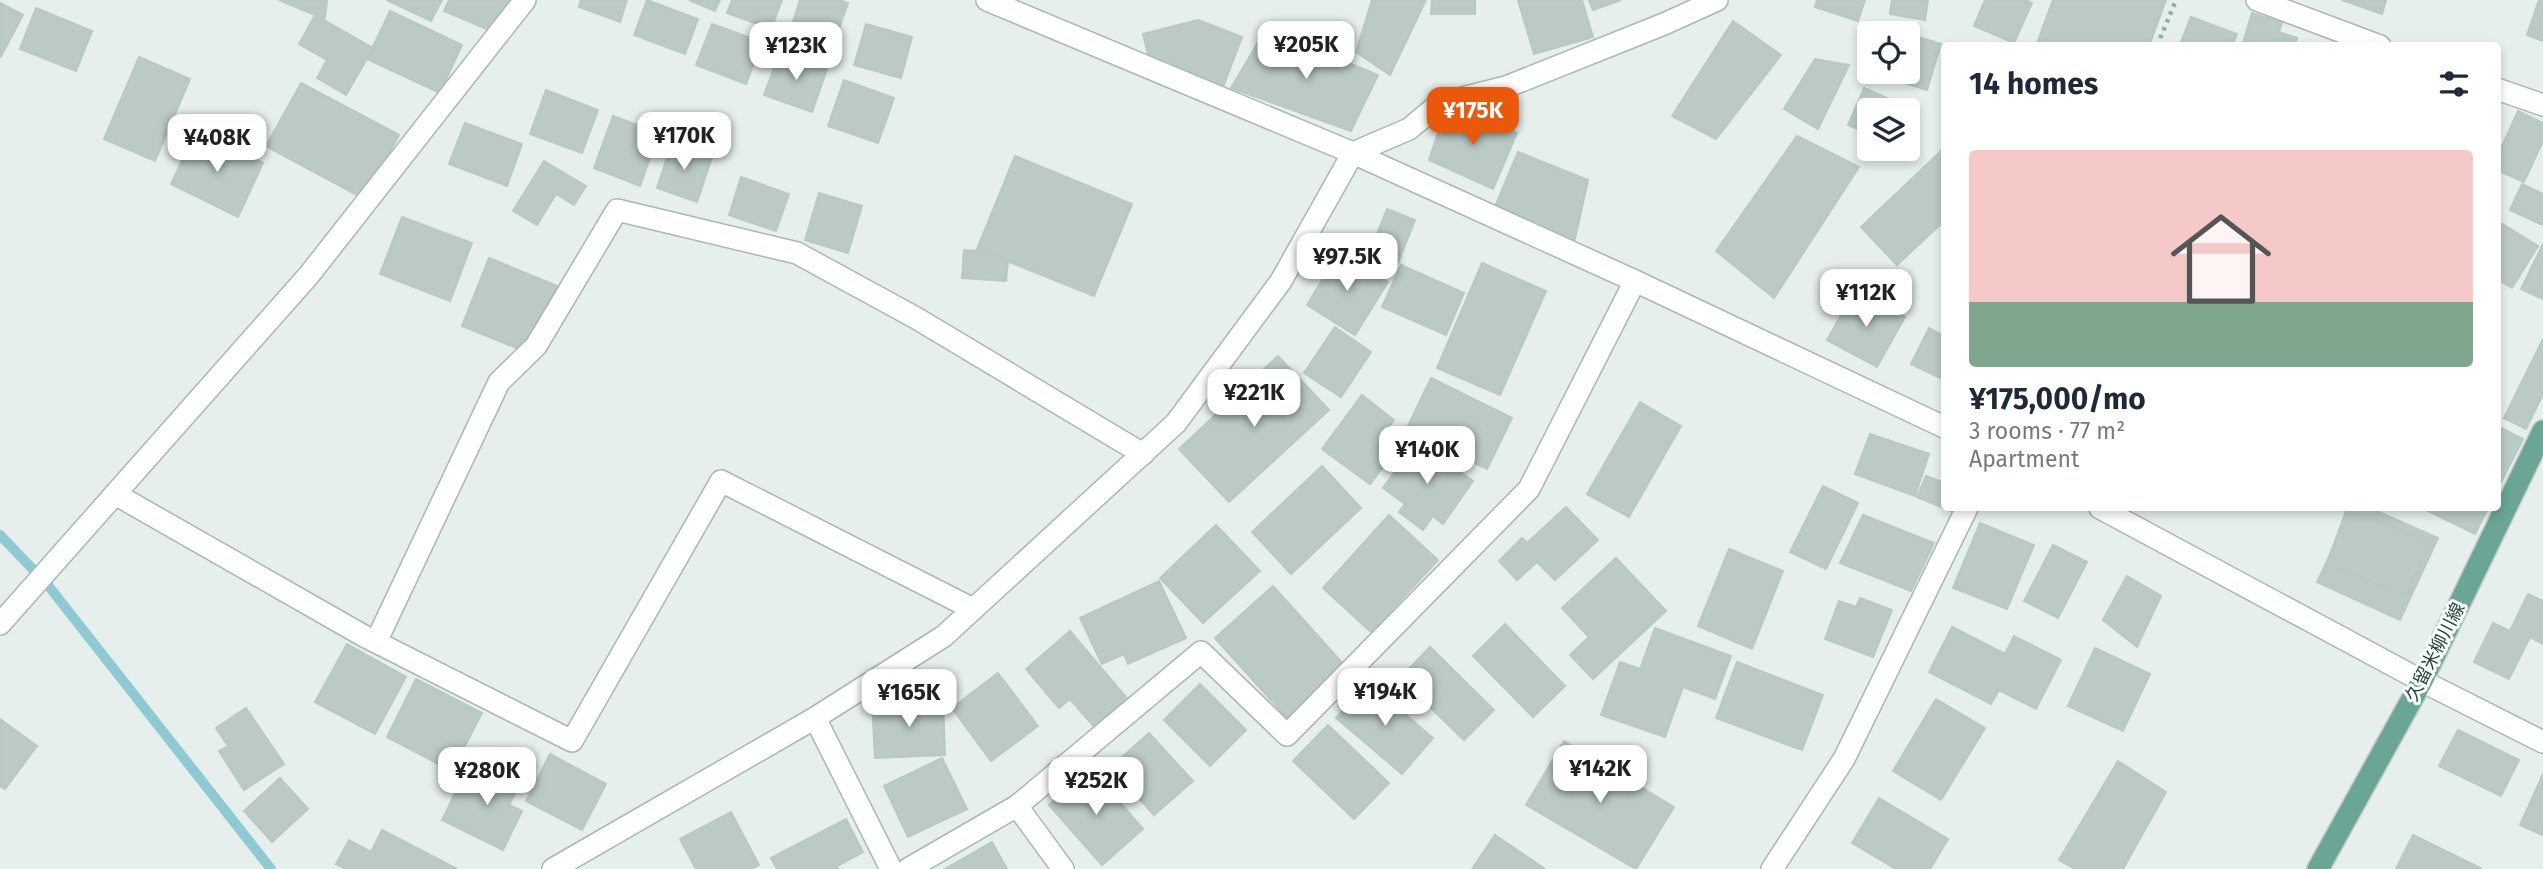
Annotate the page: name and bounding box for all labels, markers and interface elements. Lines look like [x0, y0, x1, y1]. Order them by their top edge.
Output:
map controls [1857, 21, 1920, 161]
button: locate [1857, 21, 1920, 84]
pin: ¥123K [747, 22, 845, 82]
pin: ¥205K [1257, 22, 1355, 81]
text: ¥205K [1274, 30, 1338, 58]
text: ¥123K [765, 31, 827, 59]
icon: filters [2435, 65, 2473, 103]
text: 14 homes [1969, 66, 2098, 102]
pin: ¥175K [1424, 88, 1522, 147]
text: ¥175K [1443, 96, 1503, 124]
button: layers [1857, 98, 1920, 161]
pin: ¥170K [635, 113, 733, 172]
pin: ¥408K [168, 114, 266, 174]
text: ¥170K [653, 121, 715, 149]
text: ¥408K [184, 123, 250, 151]
icon: home [2158, 196, 2284, 322]
pin: ¥97.5K [1290, 233, 1404, 293]
text: ¥97.5K [1313, 242, 1381, 270]
pin: ¥112K [1817, 270, 1915, 329]
text: ¥112K [1836, 278, 1896, 306]
pin: ¥221K [1205, 370, 1303, 429]
text: ¥221K [1223, 378, 1285, 406]
text: ¥175,000/mo [1969, 381, 2146, 417]
text: 3 rooms · 77 m² [1969, 417, 2125, 445]
pin: ¥140K [1378, 426, 1476, 486]
text: ¥140K [1395, 435, 1459, 463]
text: Apartment [1969, 445, 2079, 473]
street label: 久留米柳川線 [2401, 599, 2469, 705]
pin: ¥194K [1336, 668, 1434, 728]
pin: ¥165K [860, 670, 958, 729]
text: ¥194K [1353, 677, 1417, 705]
text: ¥165K [878, 678, 940, 706]
pin: ¥142K [1551, 746, 1649, 805]
pin: ¥280K [438, 748, 536, 807]
text: ¥142K [1569, 754, 1631, 782]
text: ¥280K [454, 756, 520, 784]
pin: ¥252K [1047, 758, 1145, 817]
text: ¥252K [1064, 766, 1128, 794]

